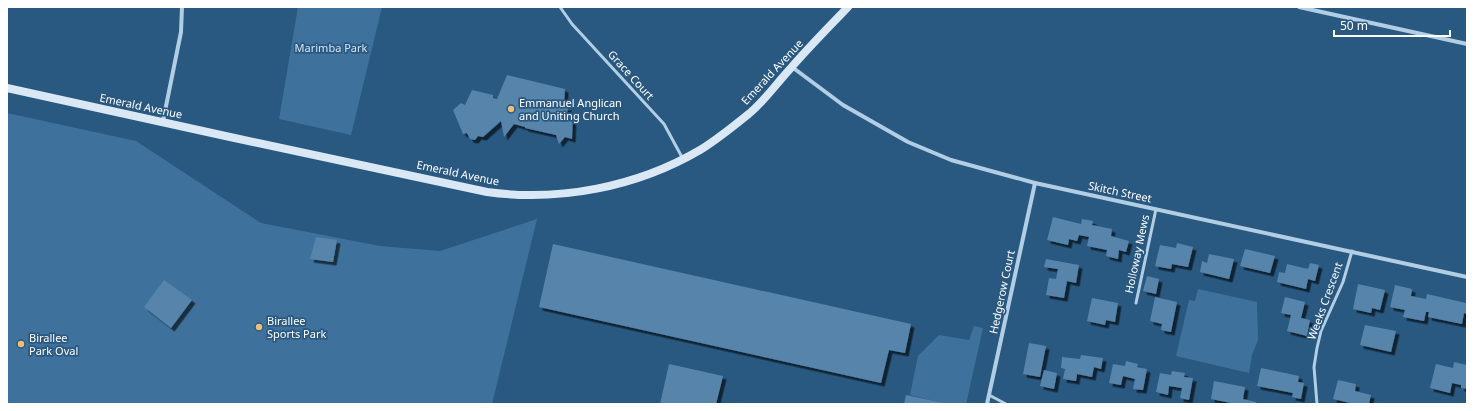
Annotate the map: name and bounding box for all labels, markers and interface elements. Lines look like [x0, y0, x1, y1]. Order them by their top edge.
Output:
scale bar [1334, 12, 1450, 38]
text: 50 m [1340, 17, 1368, 34]
street label: Emerald Avenue [737, 36, 806, 108]
park label: Marimba Park [295, 40, 368, 55]
street label: Grace Court [605, 47, 658, 103]
street label: Emerald Avenue [98, 89, 184, 122]
place label: Emmanuel Anglican and Uniting Church [519, 95, 622, 123]
marker: Emmanuel Anglican and Uniting Church [506, 104, 516, 114]
street label: Emerald Avenue [415, 156, 501, 189]
street label: Skitch Street [1087, 177, 1153, 206]
street label: Holloway Mews [1121, 213, 1152, 295]
street label: Hedgerow Court [985, 249, 1018, 335]
street label: Weeks Crescent [1304, 260, 1346, 342]
place label: Birallee Sports Park [267, 313, 326, 341]
marker: Birallee Sports Park [254, 322, 264, 332]
place label: Birallee Park Oval [29, 330, 78, 358]
marker: Birallee Park Oval [16, 339, 26, 349]

